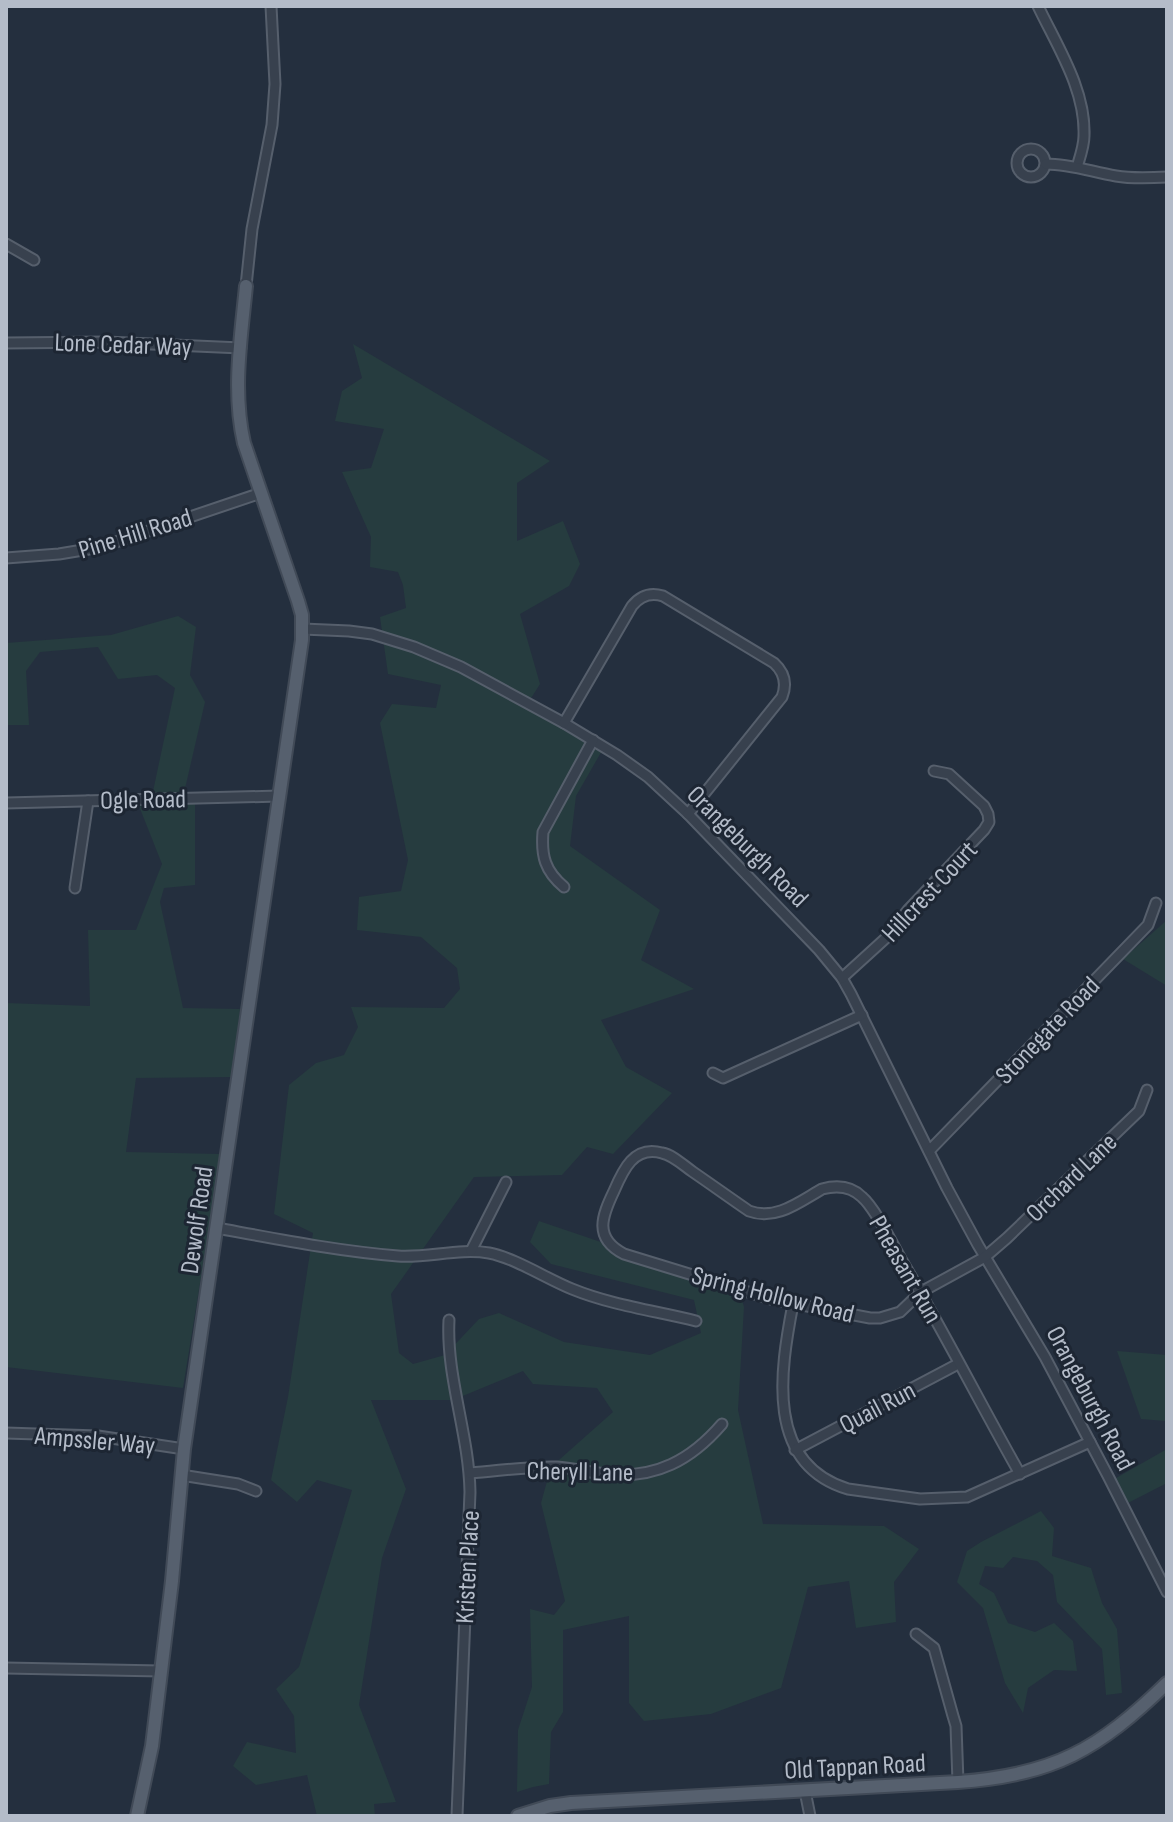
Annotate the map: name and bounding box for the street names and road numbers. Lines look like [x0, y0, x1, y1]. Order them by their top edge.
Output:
street label: Lone Cedar Way [54, 328, 192, 363]
street label: Pine Hill Road [75, 503, 196, 566]
street label: Orangeburgh Road [680, 780, 814, 914]
street label: Ogle Road [100, 784, 186, 817]
street label: Hillcrest Court [876, 835, 985, 949]
street label: Stonegate Road [989, 971, 1107, 1091]
street label: Orchard Lane [1020, 1127, 1124, 1229]
street label: Dewolf Road [175, 1164, 220, 1276]
street label: Pheasant Run [861, 1210, 948, 1329]
street label: Spring Hollow Road [688, 1260, 857, 1331]
street label: Orangeburgh Road [1039, 1321, 1141, 1476]
street label: Quail Run [834, 1376, 921, 1441]
street label: Ampssler Way [33, 1421, 156, 1462]
street label: Cheryll Lane [526, 1456, 634, 1489]
street label: Kristen Place [450, 1510, 487, 1624]
street label: Old Tappan Road [784, 1748, 927, 1787]

